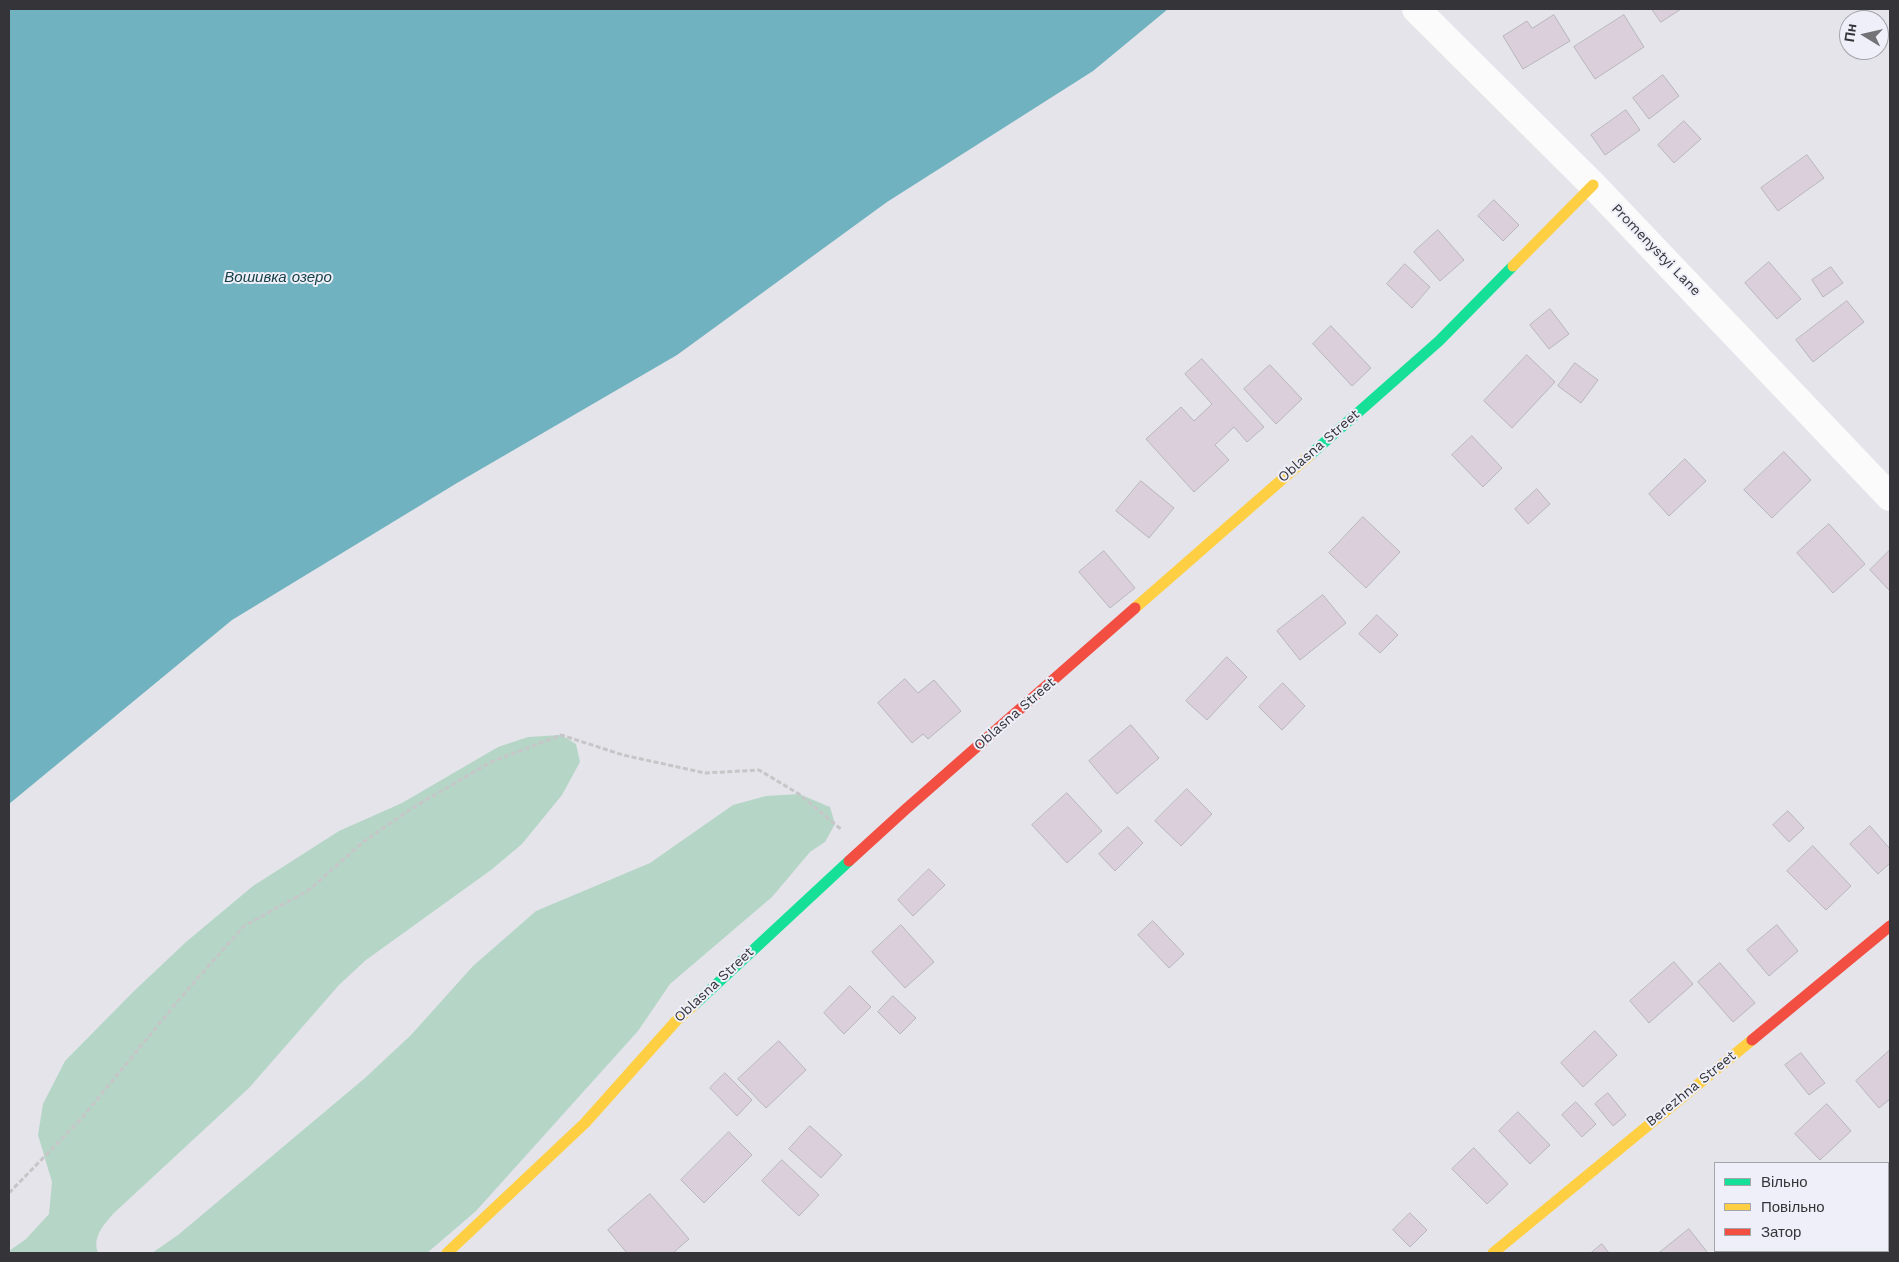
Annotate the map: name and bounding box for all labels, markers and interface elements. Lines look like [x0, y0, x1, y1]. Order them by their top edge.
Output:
north arrow [1839, 10, 1889, 60]
text: Пн [1841, 22, 1860, 43]
street label: Promenystyi Lane [1608, 201, 1704, 299]
water label: Вошивка озеро [224, 269, 332, 287]
street label: Oblasna Street [1275, 406, 1363, 486]
street label: Oblasna Street [971, 674, 1059, 754]
street label: Oblasna Street [671, 944, 757, 1026]
street label: Berezhna Street [1643, 1048, 1739, 1130]
legend [1714, 1162, 1889, 1252]
text: Вільно [1761, 1173, 1808, 1191]
text: Повільно [1761, 1198, 1825, 1216]
text: Затор [1761, 1223, 1801, 1241]

